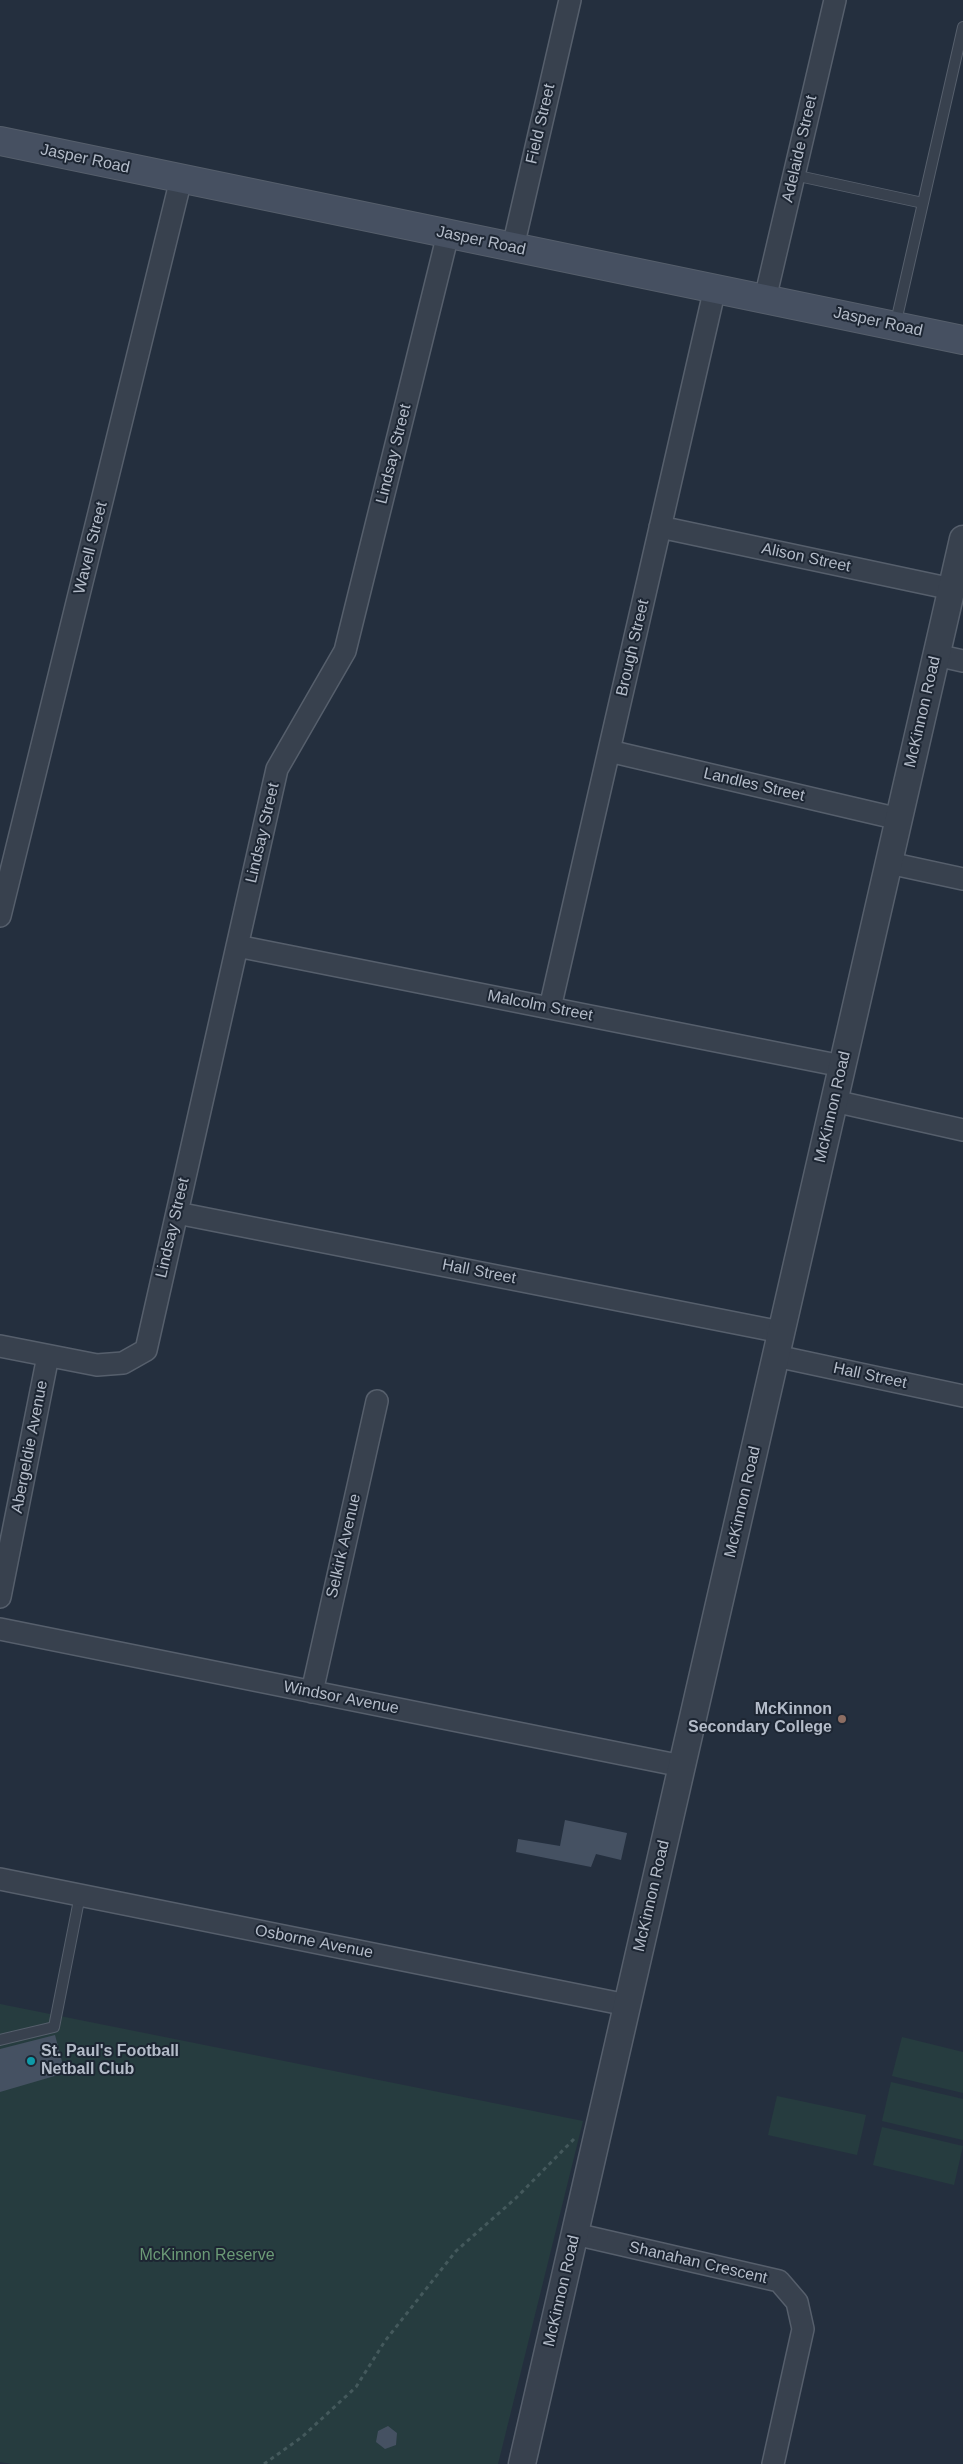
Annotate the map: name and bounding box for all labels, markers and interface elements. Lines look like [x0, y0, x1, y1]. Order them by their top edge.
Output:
street label: Field Street [522, 82, 560, 166]
street label: Adelaide Street [778, 94, 822, 204]
street label: Jasper Road [39, 140, 131, 178]
street label: Jasper Road [435, 222, 527, 260]
street label: Jasper Road [832, 303, 924, 341]
street label: Lindsay Street [372, 402, 416, 506]
street label: Wavell Street [70, 500, 112, 596]
street label: Alison Street [760, 539, 852, 577]
street label: Brough Street [613, 598, 653, 698]
street label: McKinnon Road [901, 654, 945, 770]
street label: Landles Street [702, 764, 806, 806]
street label: Lindsay Street [242, 781, 284, 885]
street label: Malcolm Street [486, 986, 594, 1026]
street label: McKinnon Road [811, 1049, 855, 1165]
street label: Lindsay Street [152, 1176, 194, 1280]
street label: Hall Street [441, 1255, 517, 1289]
street label: Hall Street [831, 1359, 909, 1393]
street label: Abergeldie Avenue [8, 1379, 52, 1515]
street label: McKinnon Road [721, 1444, 765, 1560]
street label: Selkirk Avenue [323, 1492, 365, 1600]
street label: Windsor Avenue [282, 1677, 400, 1719]
place label: McKinnon Secondary College [688, 1700, 832, 1738]
marker: McKinnon Secondary College [836, 1713, 848, 1725]
street label: McKinnon Road [630, 1838, 674, 1954]
street label: Osborne Avenue [253, 1921, 375, 1963]
place label: St. Paul's Football Netball Club [41, 2042, 179, 2080]
marker: St. Paul's Football Netball Club [25, 2055, 37, 2067]
street label: McKinnon Road [540, 2233, 584, 2349]
street label: Shanahan Crescent [627, 2238, 769, 2288]
park label: McKinnon Reserve [139, 2246, 275, 2266]

